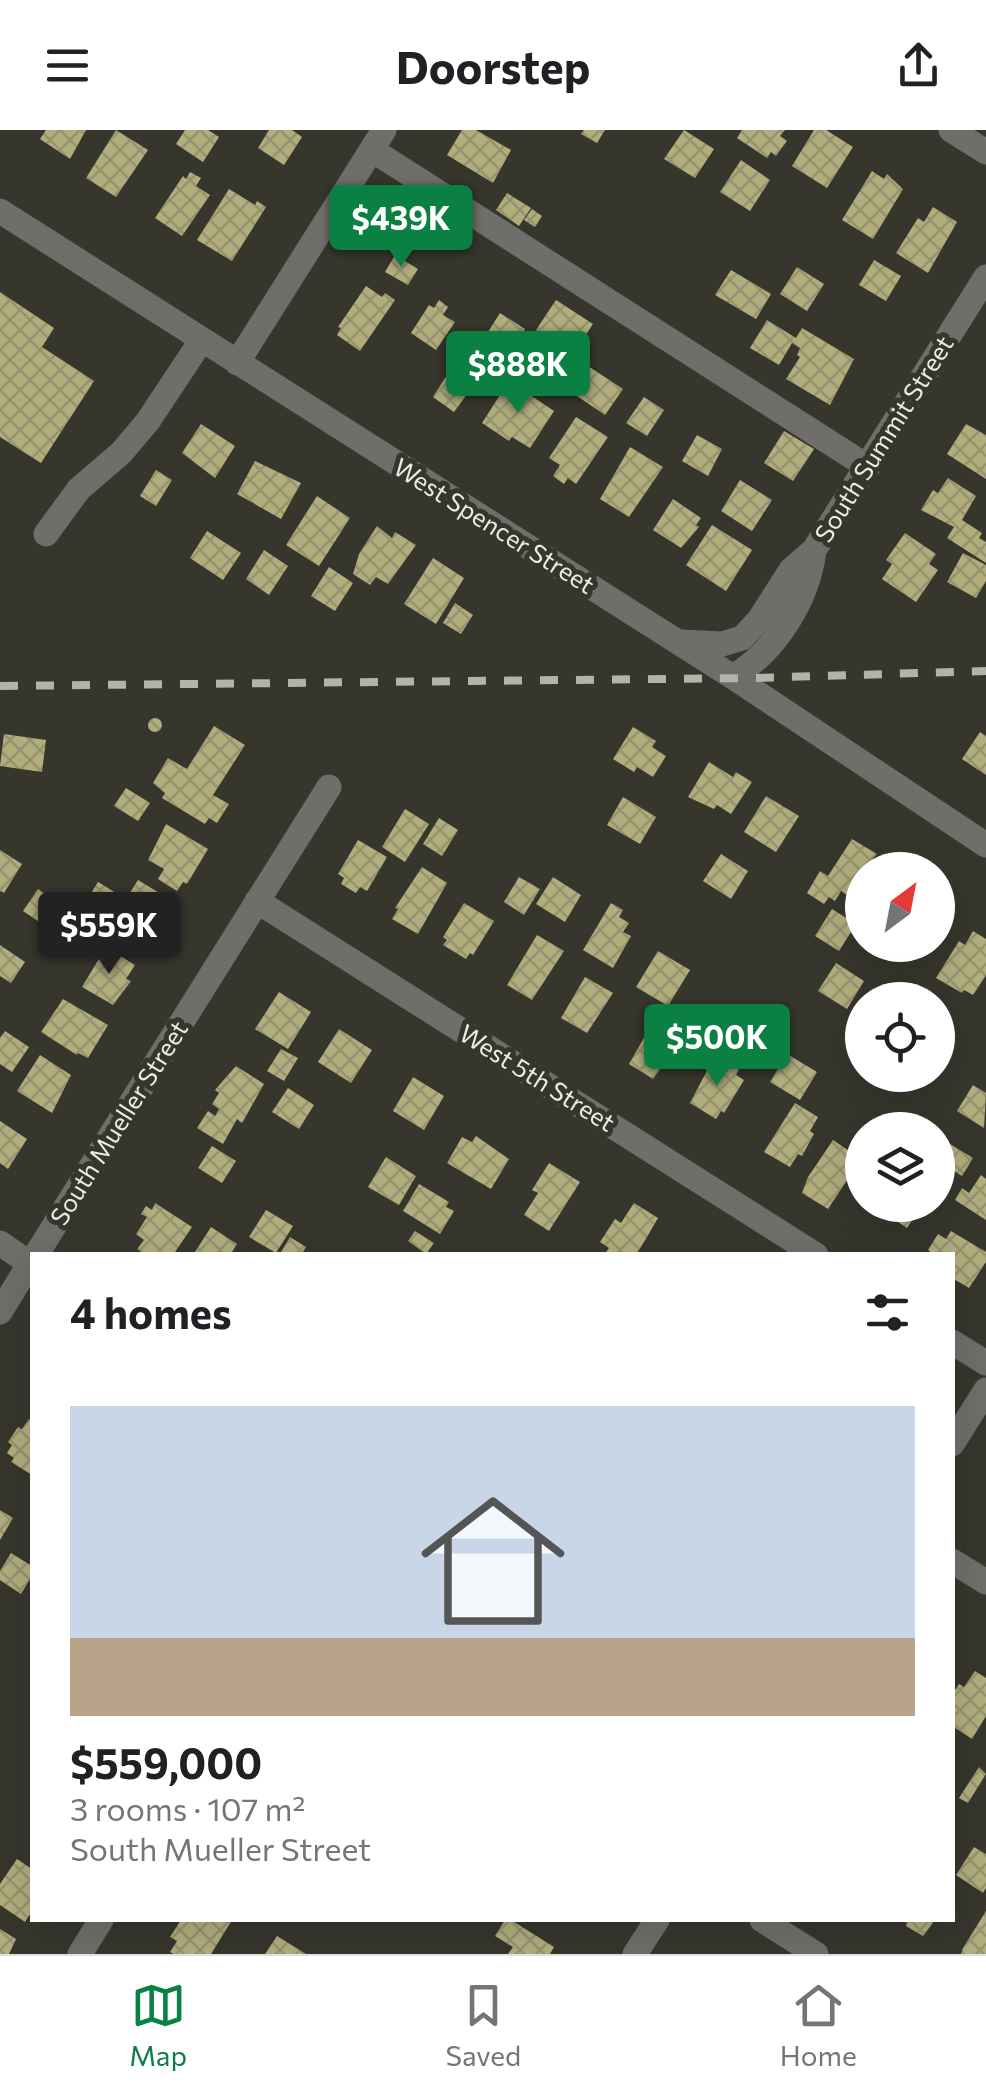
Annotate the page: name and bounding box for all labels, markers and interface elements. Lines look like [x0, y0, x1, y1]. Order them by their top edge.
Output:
icon: menu [40, 38, 95, 93]
text: Doorstep [396, 38, 590, 93]
icon: share [891, 38, 946, 93]
pin: $439K [331, 185, 471, 270]
text: $439K [352, 197, 450, 237]
street label: South Summit Street [808, 330, 959, 547]
pin: $888K [448, 331, 588, 416]
text: $888K [468, 343, 568, 383]
street label: West Spencer Street [389, 451, 601, 599]
north arrow [845, 852, 955, 962]
map controls [845, 852, 955, 1222]
pin: $559K [39, 892, 179, 977]
text: $559K [60, 904, 158, 944]
button: locate [845, 982, 955, 1092]
pin: $500K [647, 1004, 787, 1089]
street label: South Mueller Street [43, 1015, 193, 1230]
text: $500K [666, 1016, 768, 1056]
street label: West 5th Street [454, 1017, 621, 1137]
button: layers [845, 1112, 955, 1222]
icon: filters [860, 1285, 915, 1340]
text: 4 homes [70, 1286, 232, 1338]
icon: home [403, 1471, 583, 1651]
text: $559,000 [70, 1736, 262, 1788]
text: 3 rooms · 107 m² [70, 1788, 305, 1828]
text: South Mueller Street [70, 1828, 371, 1868]
tab: Map [129, 1978, 187, 2072]
tab: Saved [446, 1978, 521, 2072]
tab: Home [780, 1978, 857, 2072]

